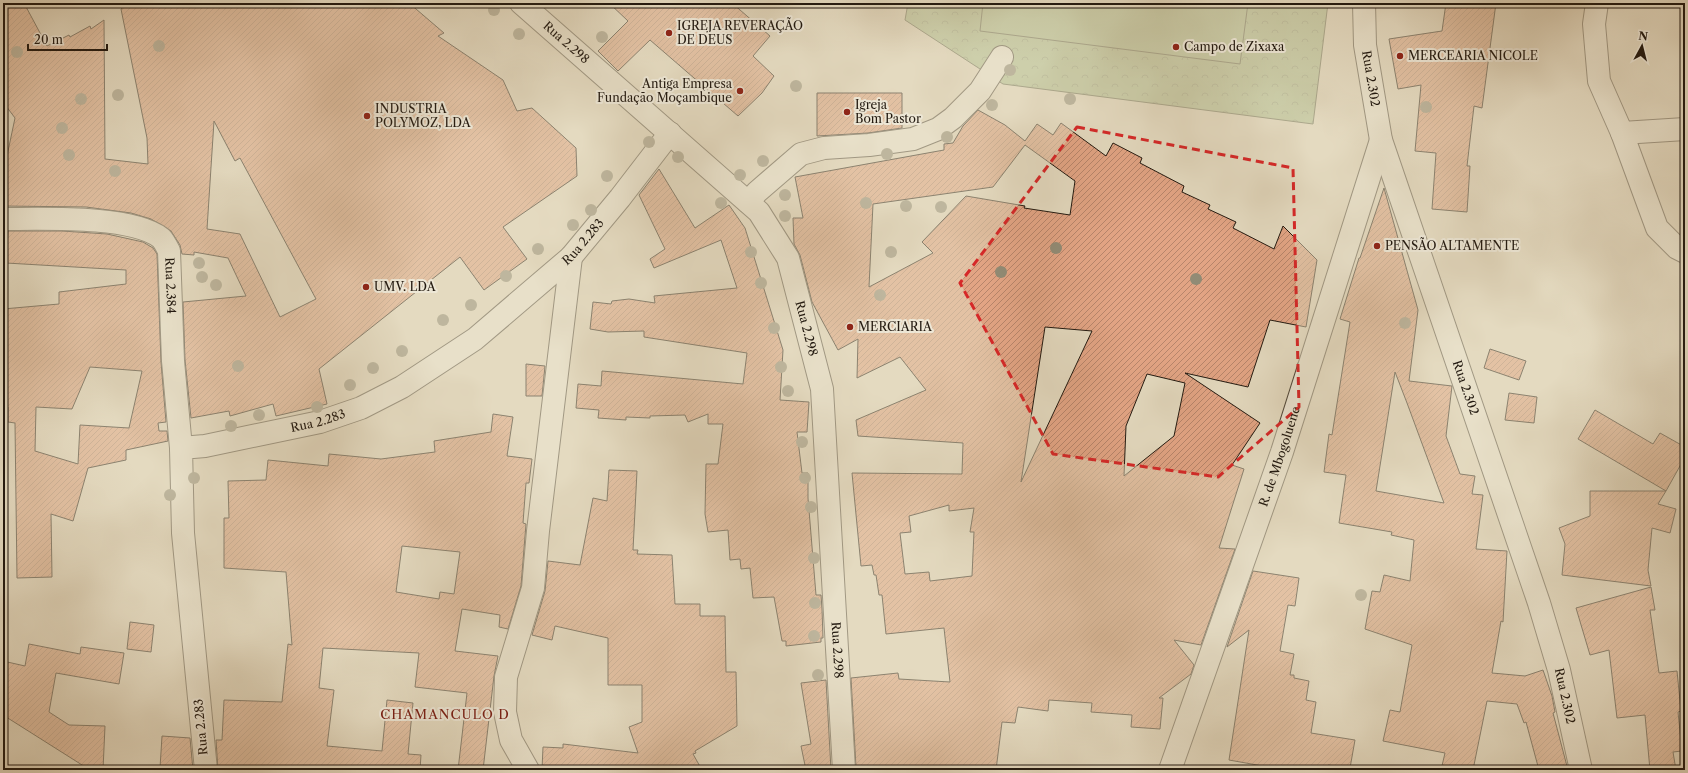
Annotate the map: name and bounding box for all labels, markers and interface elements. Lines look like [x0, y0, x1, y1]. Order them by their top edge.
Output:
place label: IGREJA REVERAÇÃO DE DEUS [677, 17, 803, 47]
street label: Rua 2.298 [540, 18, 593, 67]
scale bar [28, 26, 107, 52]
north arrow [1622, 26, 1662, 66]
marker: IGREJA REVERAÇÃO DE DEUS [664, 28, 674, 38]
text: N [1638, 29, 1649, 44]
text: 20 m [34, 32, 63, 47]
place label: Campo de Zixaxa [1184, 39, 1285, 54]
marker: Campo de Zixaxa [1171, 42, 1181, 52]
place label: MERCEARIA NICOLE [1408, 48, 1538, 63]
street label: Rua 2.302 [1359, 49, 1383, 108]
marker: MERCEARIA NICOLE [1395, 51, 1405, 61]
place label: Antiga Empresa Fundação Moçambique [597, 76, 733, 105]
marker: Antiga Empresa Fundação Moçambique [735, 86, 745, 96]
place label: Igreja Bom Pastor [855, 97, 921, 126]
place label: INDUSTRIA POLYMOZ, LDA [375, 101, 472, 130]
marker: Igreja Bom Pastor [842, 107, 852, 117]
marker: INDUSTRIA POLYMOZ, LDA [362, 111, 372, 121]
street label: Rua 2.283 [559, 215, 607, 268]
place label: PENSÃO ALTAMENTE [1385, 237, 1519, 253]
marker: PENSÃO ALTAMENTE [1372, 241, 1382, 251]
street label: Rua 2.384 [162, 257, 179, 314]
place label: UMV. LDA [374, 279, 437, 294]
marker: UMV. LDA [361, 282, 371, 292]
street label: Rua 2.298 [792, 299, 821, 358]
place label: MERCIARIA [858, 319, 933, 334]
marker: MERCIARIA [845, 322, 855, 332]
street label: Rua 2.302 [1450, 358, 1482, 417]
street label: R. de Mbogoluene [1255, 404, 1303, 509]
street label: Rua 2.283 [289, 406, 347, 435]
street label: Rua 2.298 [828, 621, 847, 679]
street label: Rua 2.302 [1552, 666, 1579, 725]
street label: Rua 2.283 [191, 698, 210, 756]
district label: CHAMANCULO D [380, 706, 510, 722]

